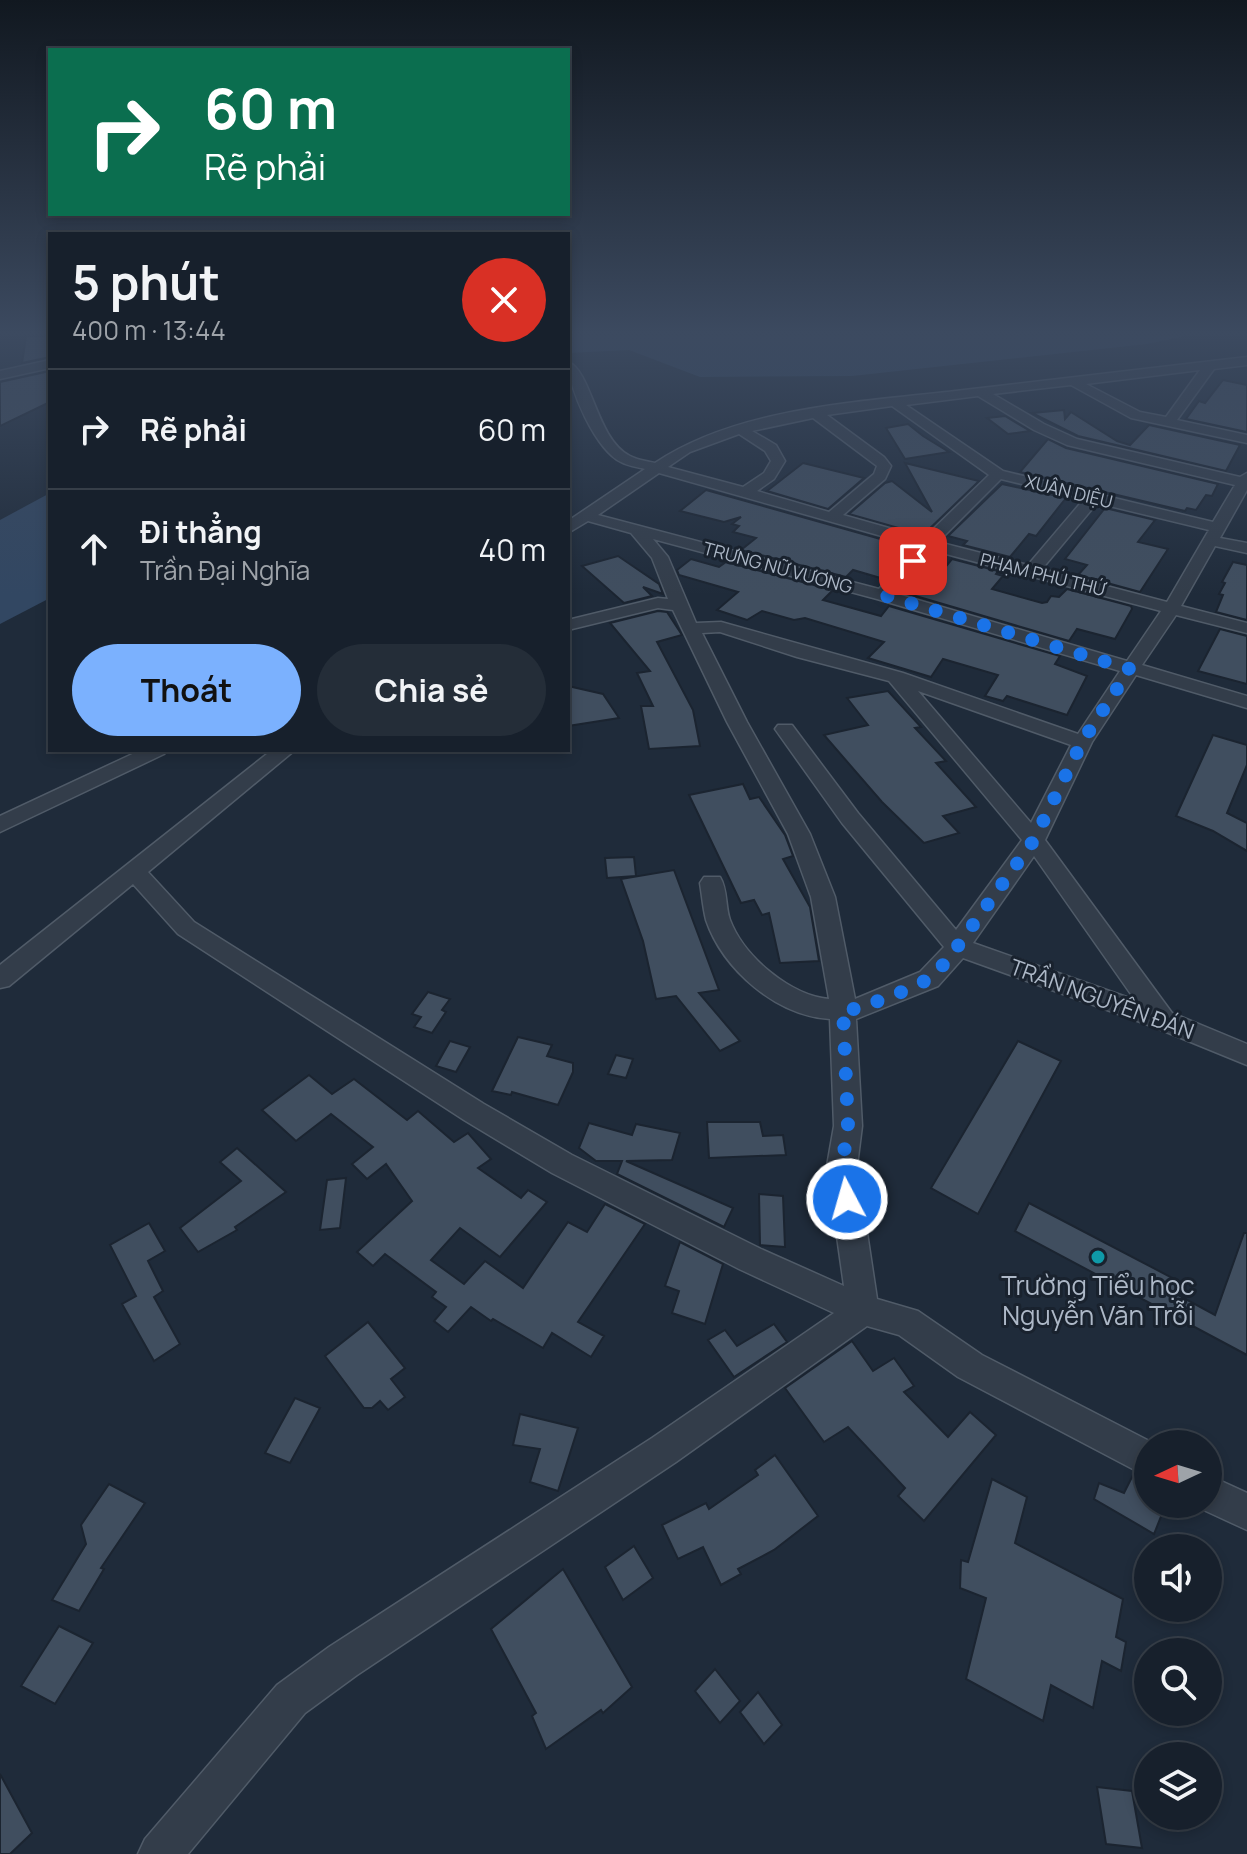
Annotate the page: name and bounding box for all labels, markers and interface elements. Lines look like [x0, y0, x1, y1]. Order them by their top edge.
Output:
text: 60 m [204, 69, 337, 146]
icon: right [72, 80, 176, 184]
text: Rẽ phải [204, 142, 326, 191]
text: 5 phút [72, 249, 220, 314]
button: close [462, 258, 546, 342]
text: 400 m · 13:44 [72, 312, 226, 348]
icon: right [72, 407, 116, 451]
text: Rẽ phải [140, 409, 247, 450]
text: 60 m [478, 409, 546, 450]
street label: XUÂN DIỆU [1023, 469, 1115, 513]
text: Đi thẳng [140, 511, 262, 552]
icon: ahead [72, 527, 116, 571]
pin [879, 527, 947, 595]
text: 40 m [479, 529, 546, 570]
street label: TRƯNG NỮ VƯƠNG [701, 536, 855, 599]
icon: arrive [891, 539, 935, 583]
street label: PHẠM PHÚ THỨ [978, 547, 1110, 602]
text: Trần Đại Nghĩa [140, 552, 310, 588]
button: Thoát [72, 644, 301, 736]
button: Chia sẻ [317, 644, 546, 736]
street label: TRẦN NGUYÊN ĐÁN [1006, 952, 1198, 1046]
position arrow [805, 1157, 889, 1241]
marker: Trường Tiểu học Nguyễn Văn Trỗi [1089, 1248, 1107, 1266]
place label: Trường Tiểu học Nguyễn Văn Trỗi [1001, 1267, 1195, 1333]
north arrow [1134, 1430, 1222, 1518]
map controls [1134, 1430, 1222, 1830]
button: sound [1134, 1534, 1222, 1622]
button: search [1134, 1638, 1222, 1726]
button: layers [1134, 1742, 1222, 1830]

